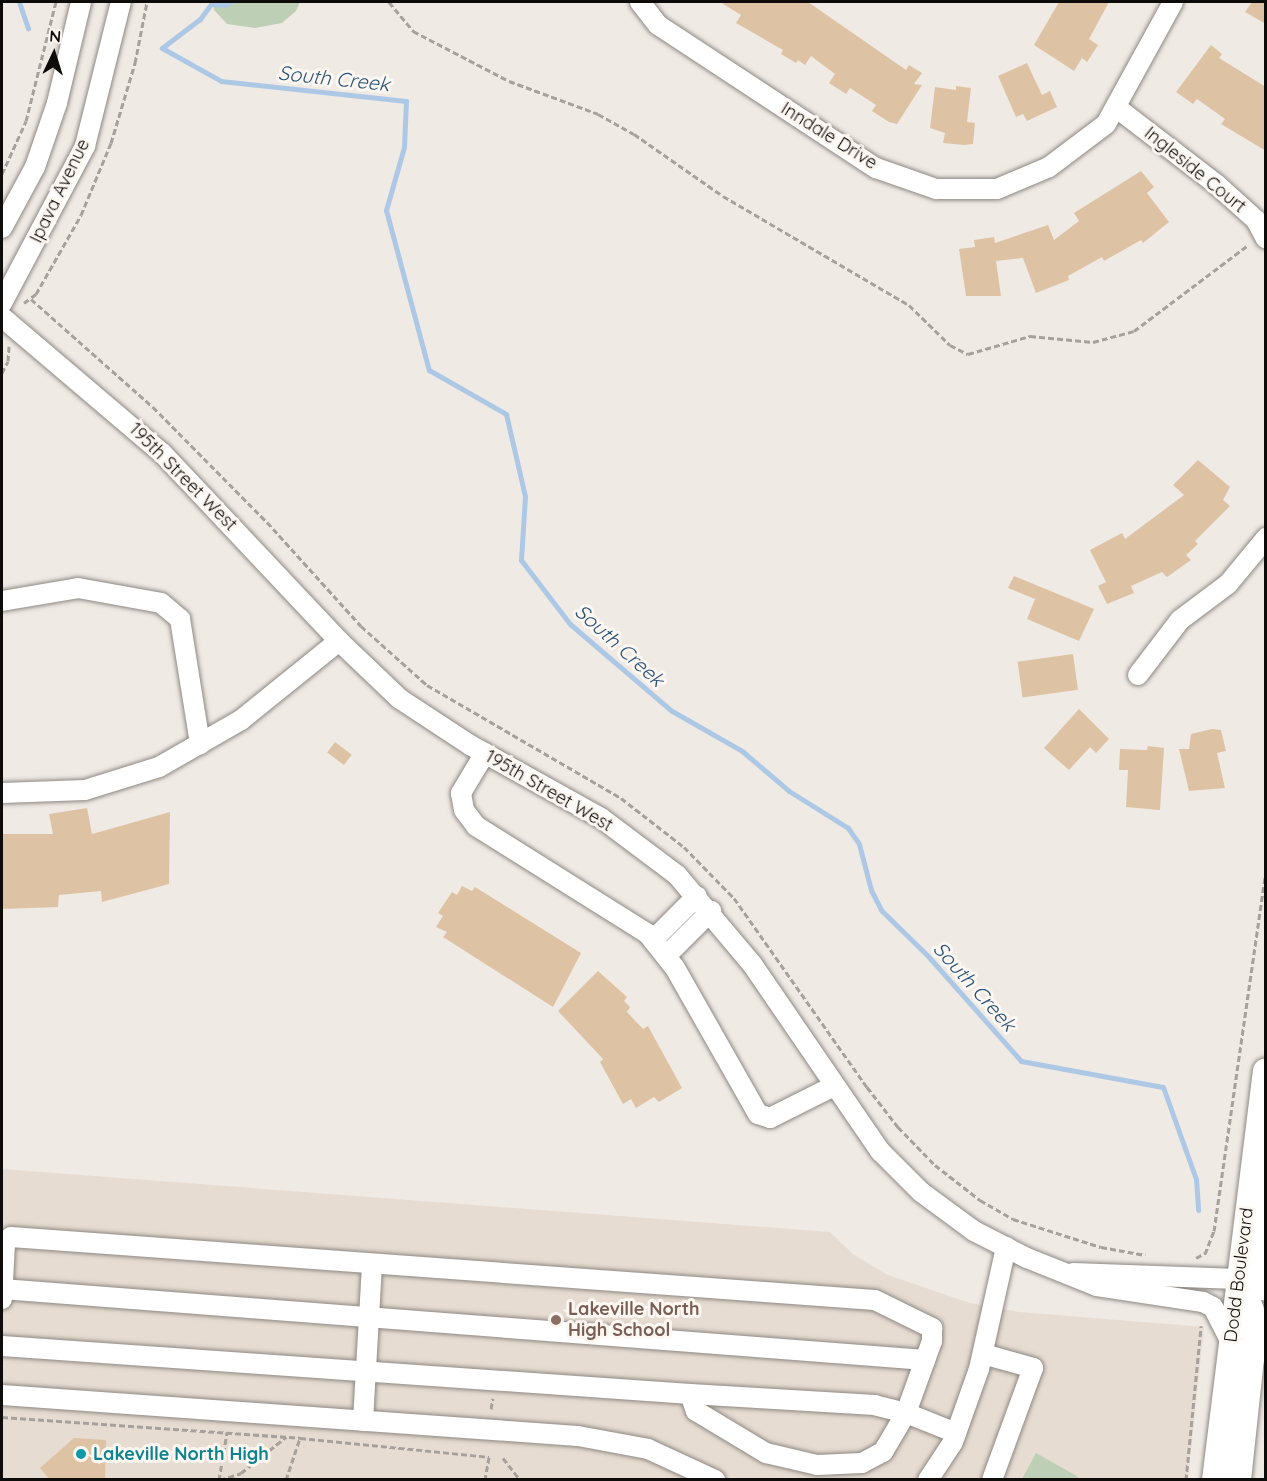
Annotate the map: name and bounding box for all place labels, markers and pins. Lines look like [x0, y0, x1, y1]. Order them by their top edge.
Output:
place label: Lakeville North High School [568, 1299, 700, 1342]
marker: Lakeville North High School [549, 1313, 563, 1327]
place label: Lakeville North High [93, 1443, 269, 1465]
marker: Lakeville North High [74, 1447, 88, 1461]

